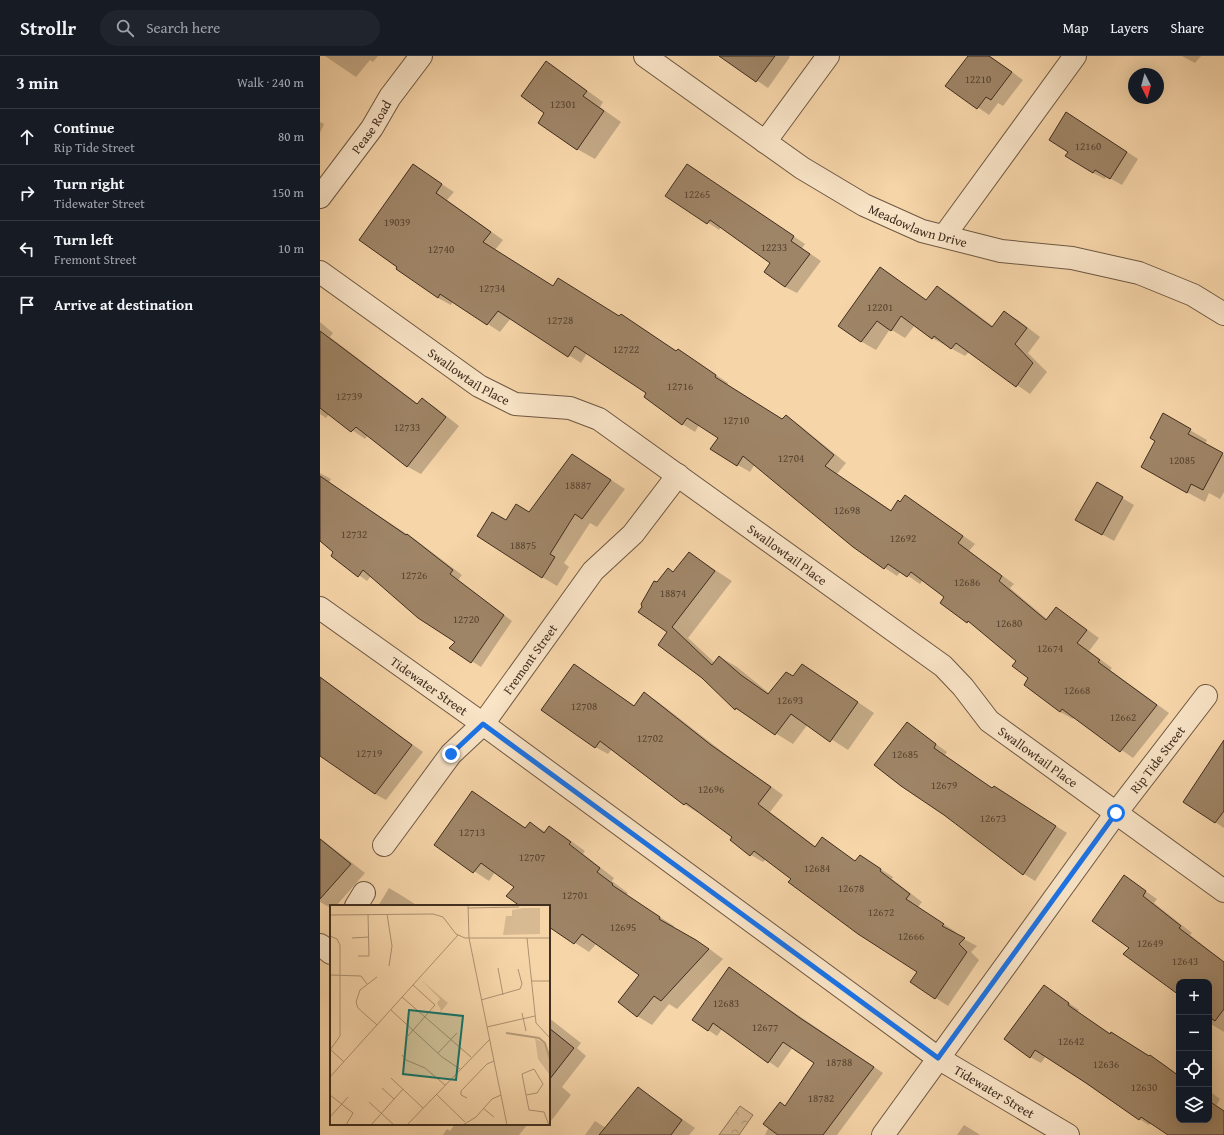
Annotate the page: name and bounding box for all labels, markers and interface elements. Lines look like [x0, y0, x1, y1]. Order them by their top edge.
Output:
search box [100, 10, 380, 46]
text: Strollr [20, 14, 76, 42]
icon: search [114, 17, 136, 39]
text: Search here [146, 17, 220, 38]
text: Map [1063, 18, 1089, 38]
text: Layers [1111, 18, 1149, 38]
text: Share [1171, 18, 1204, 38]
north arrow [1128, 68, 1164, 104]
text: 3 min [16, 70, 58, 95]
house number: 12210 [965, 71, 991, 87]
text: Walk · 240 m [237, 73, 304, 92]
street label: Pease Road [347, 96, 396, 157]
house number: 12301 [550, 96, 576, 112]
text: Continue [54, 117, 115, 138]
icon: ahead [16, 126, 38, 148]
text: 80 m [278, 127, 304, 146]
text: Rip Tide Street [54, 138, 135, 157]
house number: 12160 [1075, 138, 1101, 154]
text: Turn right [54, 173, 125, 194]
icon: right [16, 182, 38, 204]
text: 150 m [272, 183, 304, 202]
house number: 12265 [684, 186, 710, 202]
text: Tidewater Street [54, 194, 145, 213]
street label: Meadowlawn Drive [866, 199, 969, 252]
house number: 19039 [384, 214, 410, 230]
text: Turn left [54, 229, 113, 250]
icon: left [16, 238, 38, 260]
text: 10 m [278, 239, 304, 258]
house number: 12233 [761, 239, 787, 255]
house number: 12740 [428, 241, 454, 257]
text: Fremont Street [54, 250, 137, 269]
house number: 12734 [479, 280, 505, 296]
icon: arrive [16, 294, 38, 316]
text: Arrive at destination [54, 294, 193, 315]
house number: 12201 [867, 299, 893, 315]
house number: 12728 [547, 312, 573, 328]
house number: 12722 [613, 341, 639, 357]
street label: Swallowtail Place [424, 343, 513, 409]
house number: 12716 [667, 378, 693, 394]
house number: 12739 [336, 388, 362, 404]
house number: 12710 [723, 412, 749, 428]
house number: 12733 [394, 419, 420, 435]
house number: 12704 [778, 450, 804, 466]
house number: 12085 [1169, 452, 1195, 468]
house number: 18887 [565, 477, 591, 493]
house number: 12698 [834, 502, 860, 518]
street label: Swallowtail Place [744, 519, 831, 589]
house number: 12732 [341, 526, 367, 542]
house number: 12692 [890, 530, 916, 546]
house number: 18875 [510, 537, 536, 553]
house number: 12726 [401, 567, 427, 583]
house number: 12686 [954, 574, 980, 590]
house number: 18874 [660, 585, 686, 601]
house number: 12720 [453, 611, 479, 627]
house number: 12680 [996, 615, 1022, 631]
street label: Fremont Street [498, 620, 562, 698]
house number: 12674 [1037, 640, 1063, 656]
street label: Tidewater Street [387, 652, 472, 720]
house number: 12668 [1064, 682, 1090, 698]
house number: 12693 [777, 692, 803, 708]
house number: 12708 [571, 698, 597, 714]
house number: 12662 [1110, 709, 1136, 725]
street label: Swallowtail Place [994, 721, 1082, 792]
street label: Rip Tide Street [1125, 721, 1190, 797]
house number: 12702 [637, 730, 663, 746]
house number: 12719 [356, 745, 382, 761]
route end [442, 745, 460, 763]
house number: 12685 [892, 746, 918, 762]
house number: 12679 [931, 777, 957, 793]
house number: 12696 [698, 781, 724, 797]
route start [1107, 804, 1125, 822]
house number: 12673 [980, 810, 1006, 826]
house number: 12713 [459, 824, 485, 840]
house number: 12707 [519, 849, 545, 865]
house number: 12684 [804, 860, 830, 876]
house number: 12678 [838, 880, 864, 896]
house number: 12701 [562, 887, 588, 903]
house number: 12672 [868, 904, 894, 920]
inset map [330, 905, 550, 1125]
house number: 12695 [610, 919, 636, 935]
house number: 12666 [898, 928, 924, 944]
house number: 12649 [1137, 935, 1163, 951]
house number: 12643 [1172, 953, 1198, 969]
map controls [1176, 979, 1212, 1123]
button: + [1176, 979, 1212, 1015]
house number: 12683 [713, 995, 739, 1011]
button: − [1176, 1015, 1212, 1051]
house number: 12677 [752, 1019, 778, 1035]
house number: 12642 [1058, 1033, 1084, 1049]
button: locate [1176, 1051, 1212, 1087]
house number: 18788 [826, 1054, 852, 1070]
house number: 12636 [1093, 1056, 1119, 1072]
street label: Tidewater Street [950, 1060, 1039, 1123]
house number: 12630 [1131, 1079, 1157, 1095]
button: layers [1176, 1087, 1212, 1123]
house number: 18782 [808, 1090, 834, 1106]

